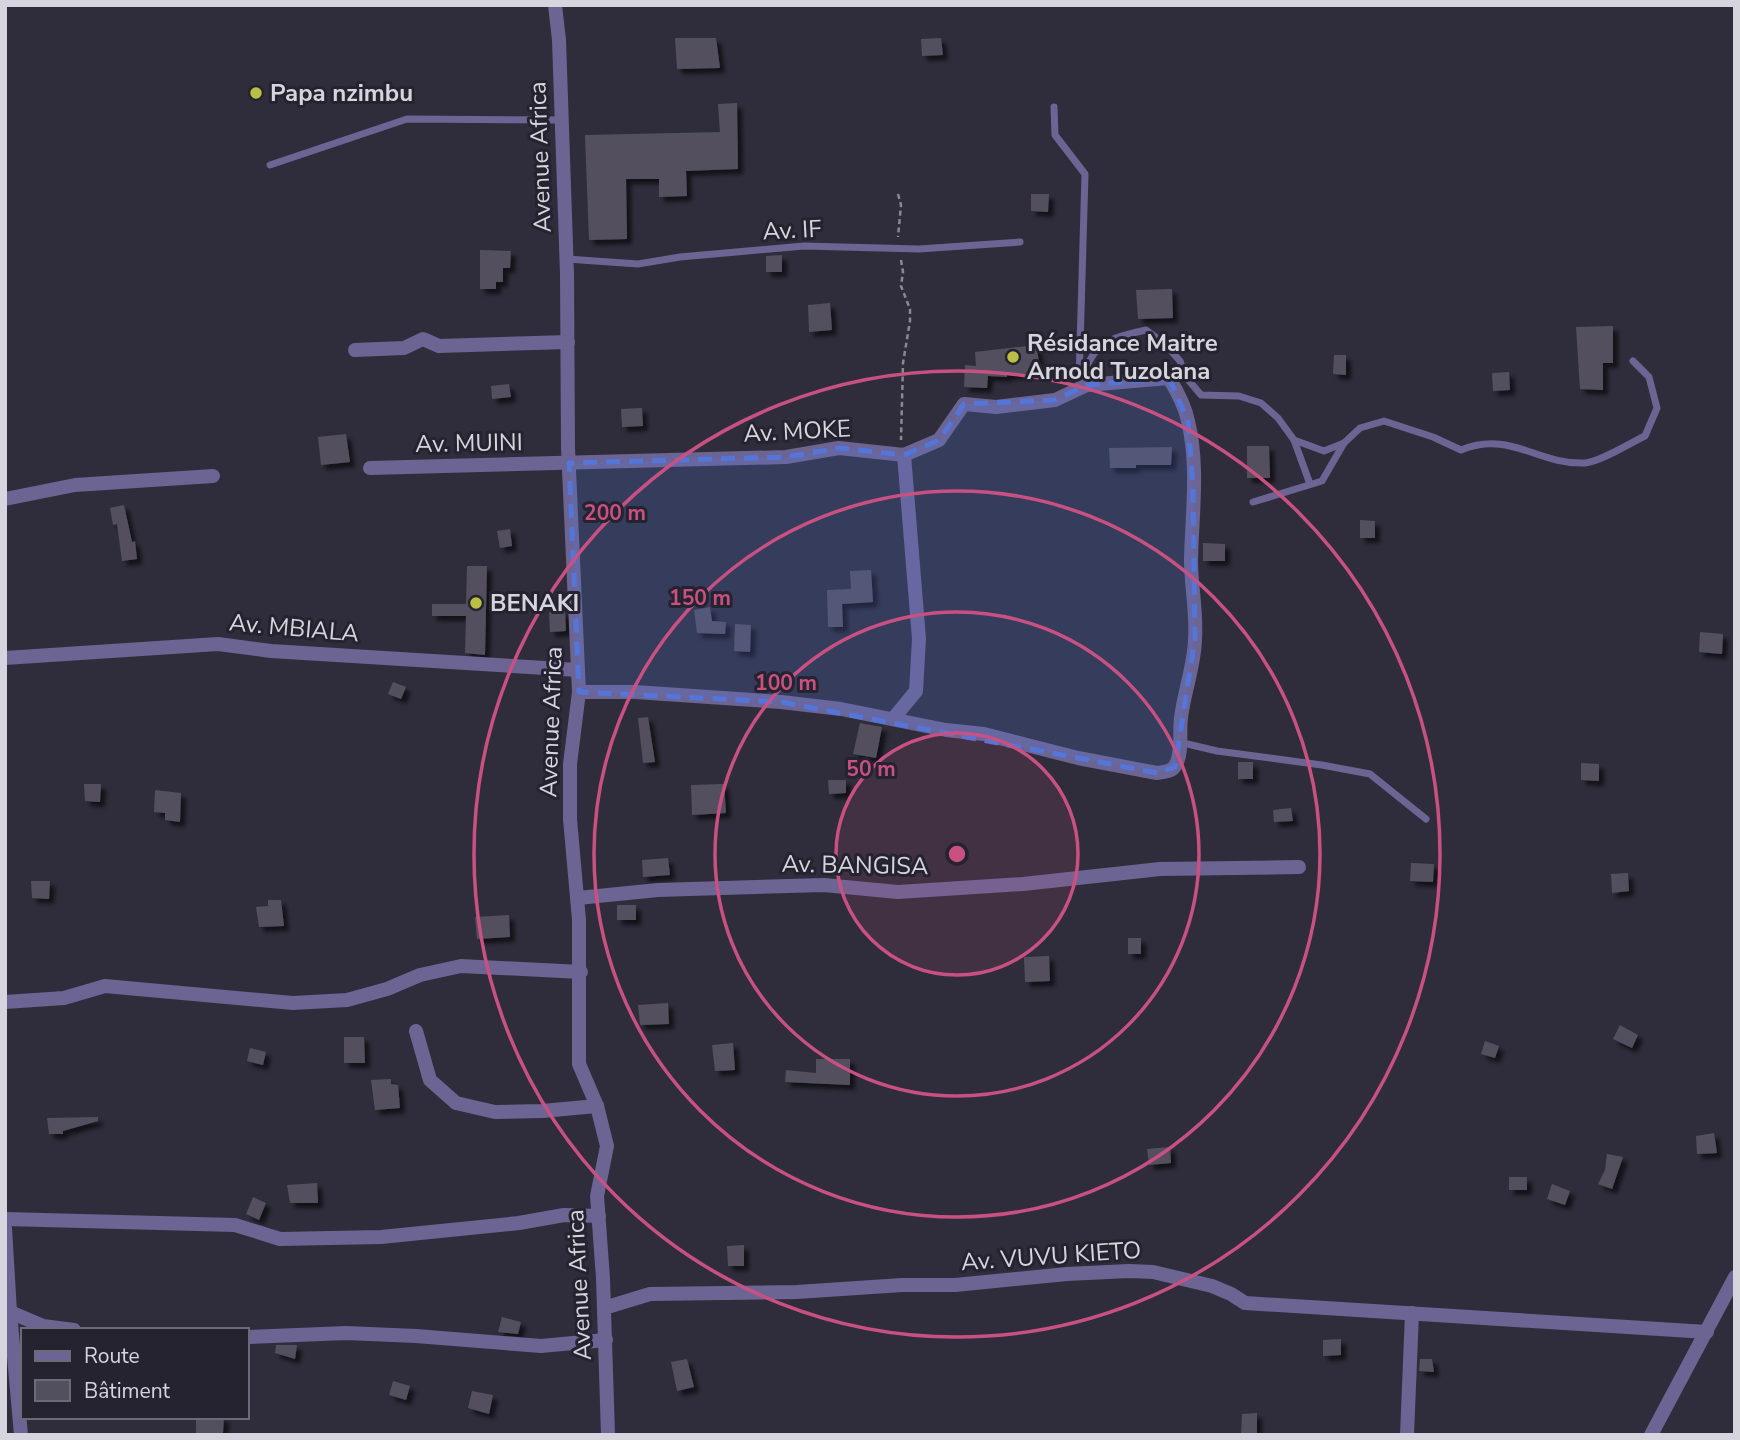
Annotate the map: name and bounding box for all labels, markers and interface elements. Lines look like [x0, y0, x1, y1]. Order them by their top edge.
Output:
place label: Papa nzimbu [270, 77, 413, 109]
street label: Avenue Africa [521, 81, 559, 233]
marker: Papa nzimbu [248, 85, 264, 101]
street label: Av. IF [762, 212, 822, 248]
place label: Résidance Maitre Arnold Tuzolana [1027, 327, 1218, 387]
marker: Résidance Maitre Arnold Tuzolana [1005, 349, 1021, 365]
street label: Av. MOKE [742, 412, 852, 450]
street label: Av. MUINI [415, 426, 523, 460]
text: 200 m [584, 499, 646, 527]
text: 150 m [669, 584, 731, 612]
place label: BENAKI [490, 587, 579, 619]
marker: BENAKI [468, 595, 484, 611]
street label: Av. MBIALA [228, 606, 361, 650]
street label: Avenue Africa [532, 646, 570, 798]
text: 100 m [755, 669, 817, 697]
text: 50 m [846, 755, 896, 783]
centre of rings [945, 842, 969, 866]
street label: Av. BANGISA [781, 848, 929, 882]
street label: Avenue Africa [559, 1209, 599, 1361]
street label: Av. VUVU KIETO [960, 1234, 1142, 1278]
legend [21, 1328, 248, 1419]
text: Route [84, 1342, 140, 1370]
text: Bâtiment [84, 1377, 171, 1405]

